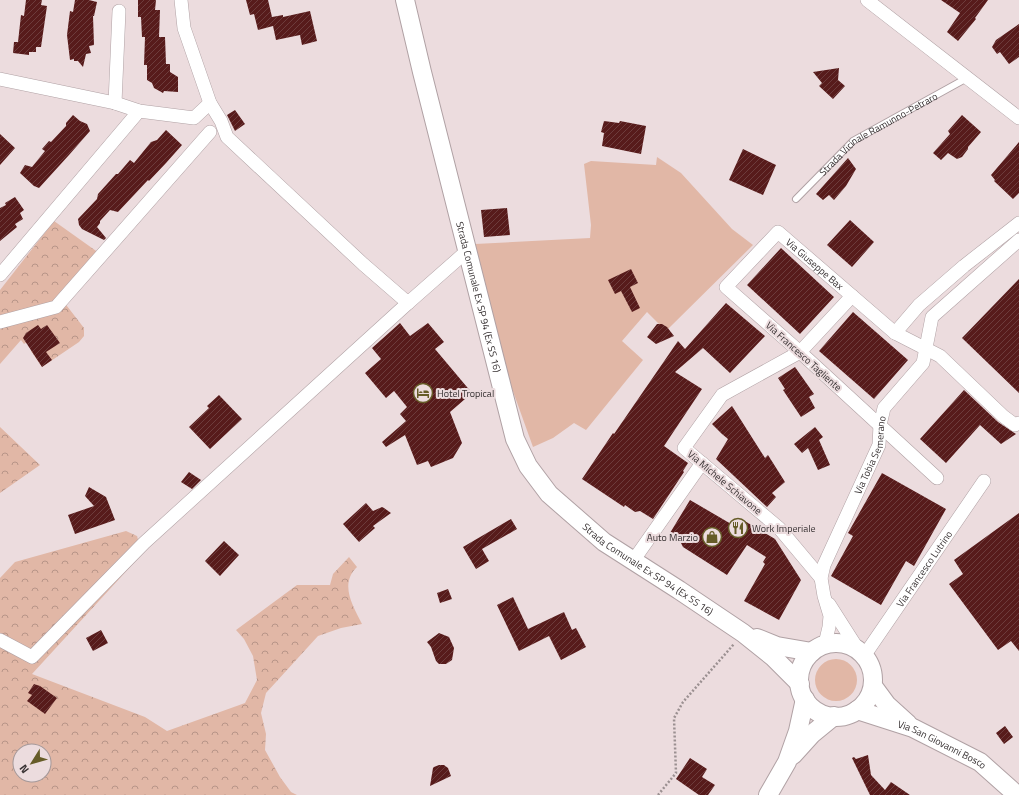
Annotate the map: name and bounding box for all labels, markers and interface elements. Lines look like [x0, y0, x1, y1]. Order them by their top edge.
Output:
street label: Strada Vicinale Ramunno-Petraro [816, 89, 940, 179]
street label: Strada Comunale Ex SP 94 (Ex SS 16) [452, 220, 505, 374]
street label: Via Giuseppe Bax [782, 235, 847, 294]
street label: Via Francesco Tagliente [762, 318, 845, 395]
hotel icon: Hotel Tropical [412, 382, 434, 404]
place label: Hotel Tropical [437, 386, 494, 401]
street label: Via Tobia Semerano [850, 414, 890, 497]
street label: Via Michele Schiavone [684, 447, 765, 518]
restaurant icon: Work Imperiale [727, 517, 749, 539]
street label: Strada Comunale Ex SP 94 (Ex SS 16) [579, 520, 716, 619]
place label: Work Imperiale [752, 521, 816, 536]
shop icon: Auto Marzio [701, 526, 723, 548]
street label: Via Francesco Lutrino [893, 528, 956, 610]
place label: Auto Marzio [647, 530, 698, 545]
street label: Via San Giovanni Bosco [896, 717, 990, 772]
north arrow [12, 743, 52, 783]
text: N [15, 761, 33, 777]

